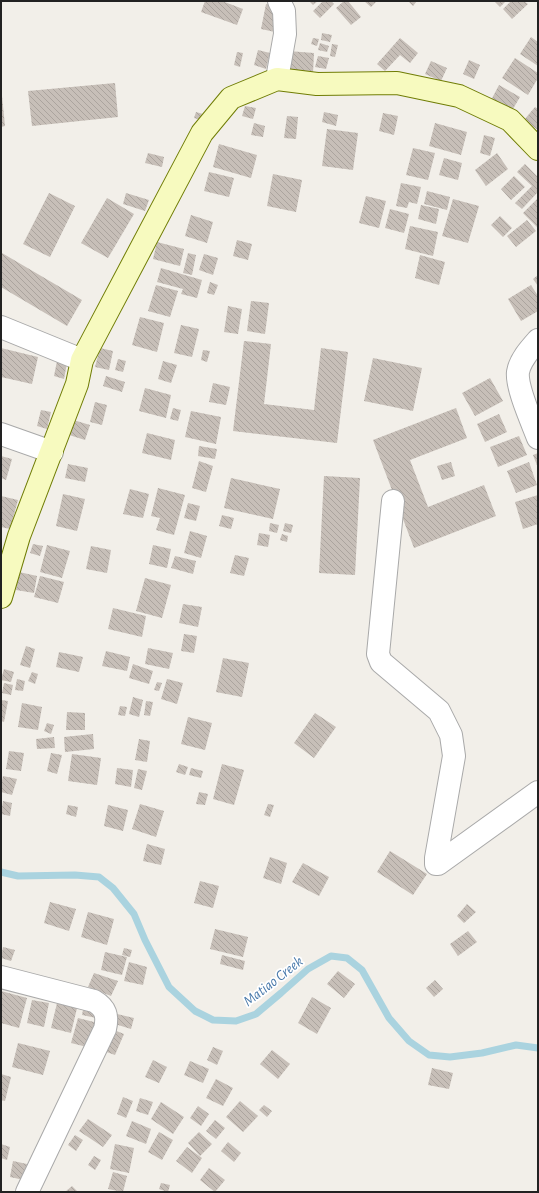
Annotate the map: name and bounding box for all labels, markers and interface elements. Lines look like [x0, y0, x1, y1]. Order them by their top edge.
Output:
water label: Matiao Creek [241, 954, 306, 1009]

